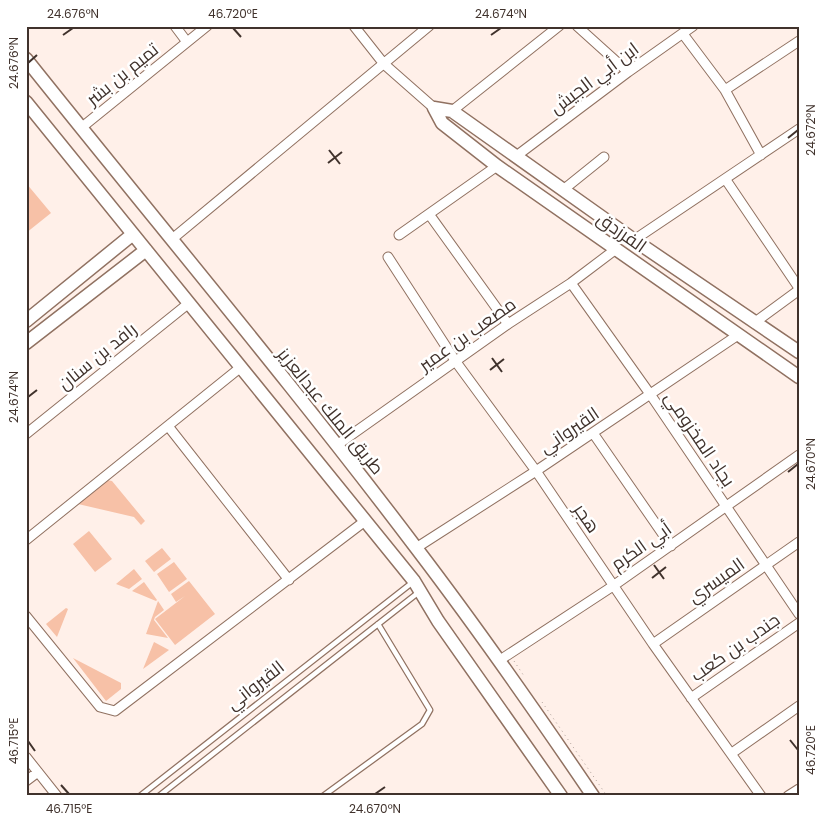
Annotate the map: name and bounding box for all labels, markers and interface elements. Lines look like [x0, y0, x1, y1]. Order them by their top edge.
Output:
text: 24.676°N [47, 5, 99, 22]
text: 46.720°E [208, 5, 258, 22]
text: 24.674°N [475, 5, 527, 22]
street label: ابن أبي الجيش [544, 36, 645, 121]
text: 24.676°N [5, 37, 22, 89]
street label: تميم بن بشر [80, 37, 164, 112]
text: 24.672°N [802, 104, 819, 156]
street label: الفرزدق [592, 206, 652, 258]
street label: مصعب بن عمير [412, 291, 521, 377]
street label: رافد بن سنان [52, 317, 142, 395]
street label: طريق الملك عبدالعزيز [271, 341, 390, 480]
text: 24.674°N [5, 371, 22, 423]
street label: بجاد المخزومي [657, 386, 741, 493]
street label: القيرواني [534, 401, 605, 461]
text: 24.670°N [802, 438, 819, 490]
street label: هجر [568, 497, 606, 538]
street label: أبي الكرم [606, 516, 678, 578]
street label: الميسري [683, 551, 751, 610]
street label: جندب بن كعب [685, 607, 785, 687]
street label: القيرواني [221, 654, 290, 717]
text: 46.715°E [5, 718, 22, 764]
text: 46.720°E [802, 725, 819, 775]
text: 46.715°E [46, 800, 92, 817]
text: 24.670°N [349, 800, 401, 817]

